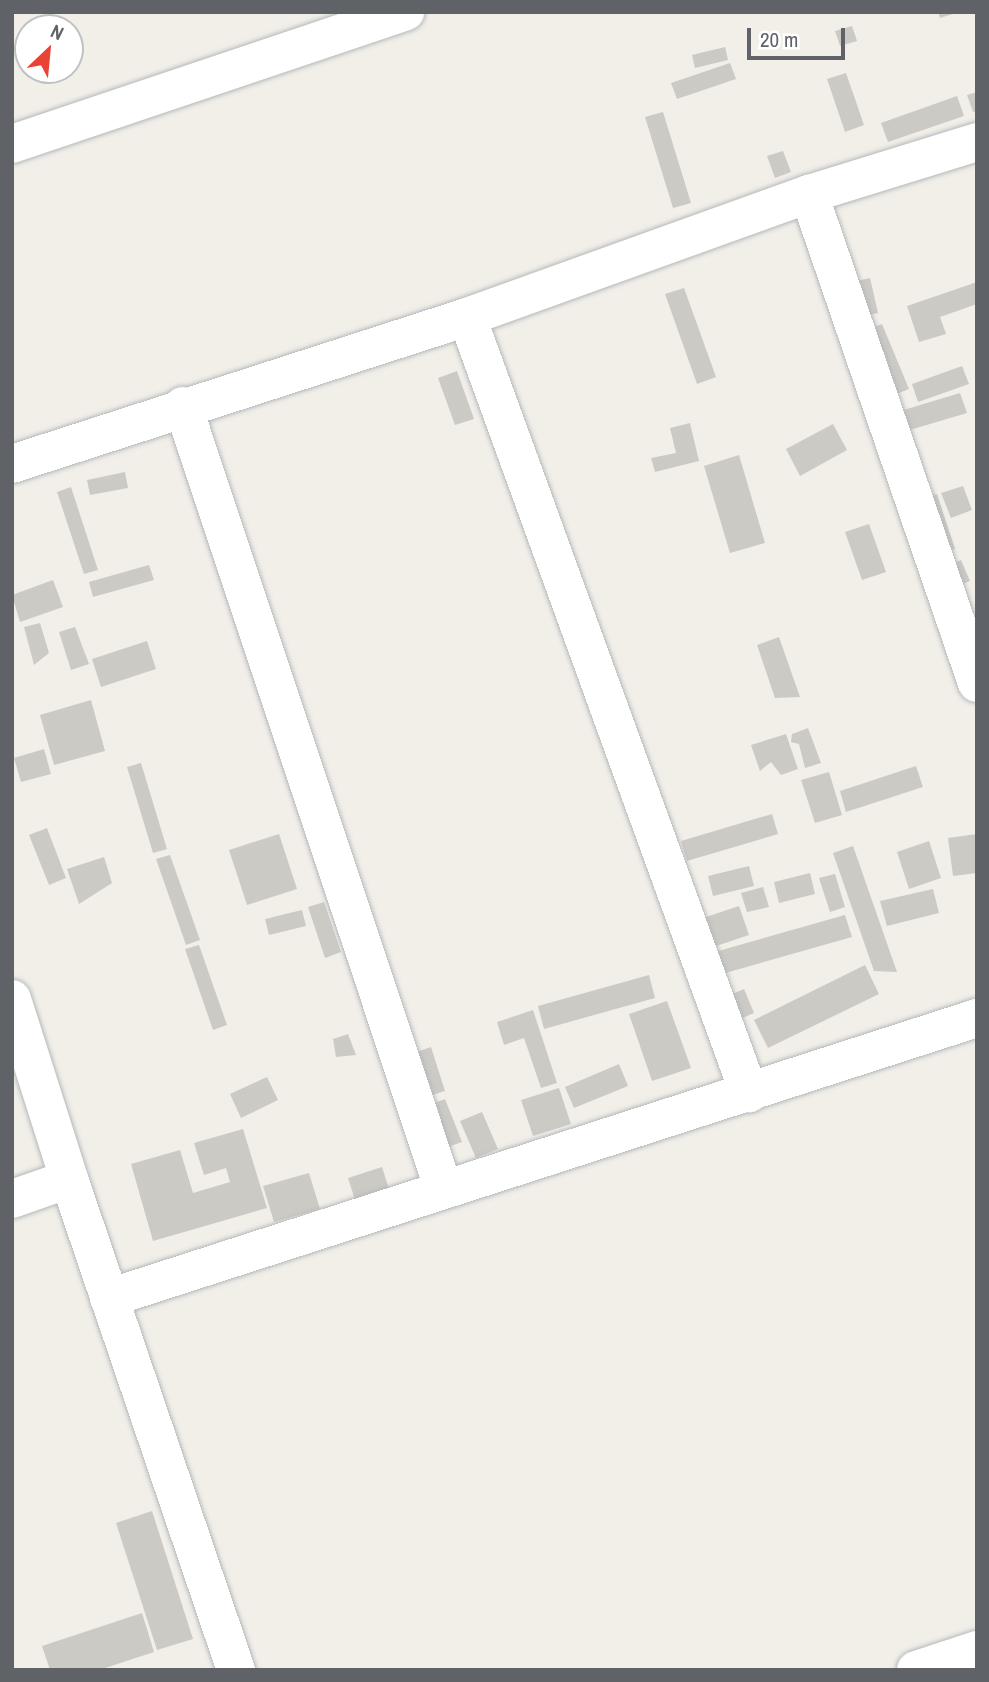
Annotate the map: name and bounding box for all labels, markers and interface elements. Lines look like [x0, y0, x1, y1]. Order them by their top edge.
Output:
north arrow [14, 14, 84, 84]
scale bar [751, 14, 849, 58]
text: N [47, 18, 68, 46]
text: 20 m [760, 25, 798, 54]

